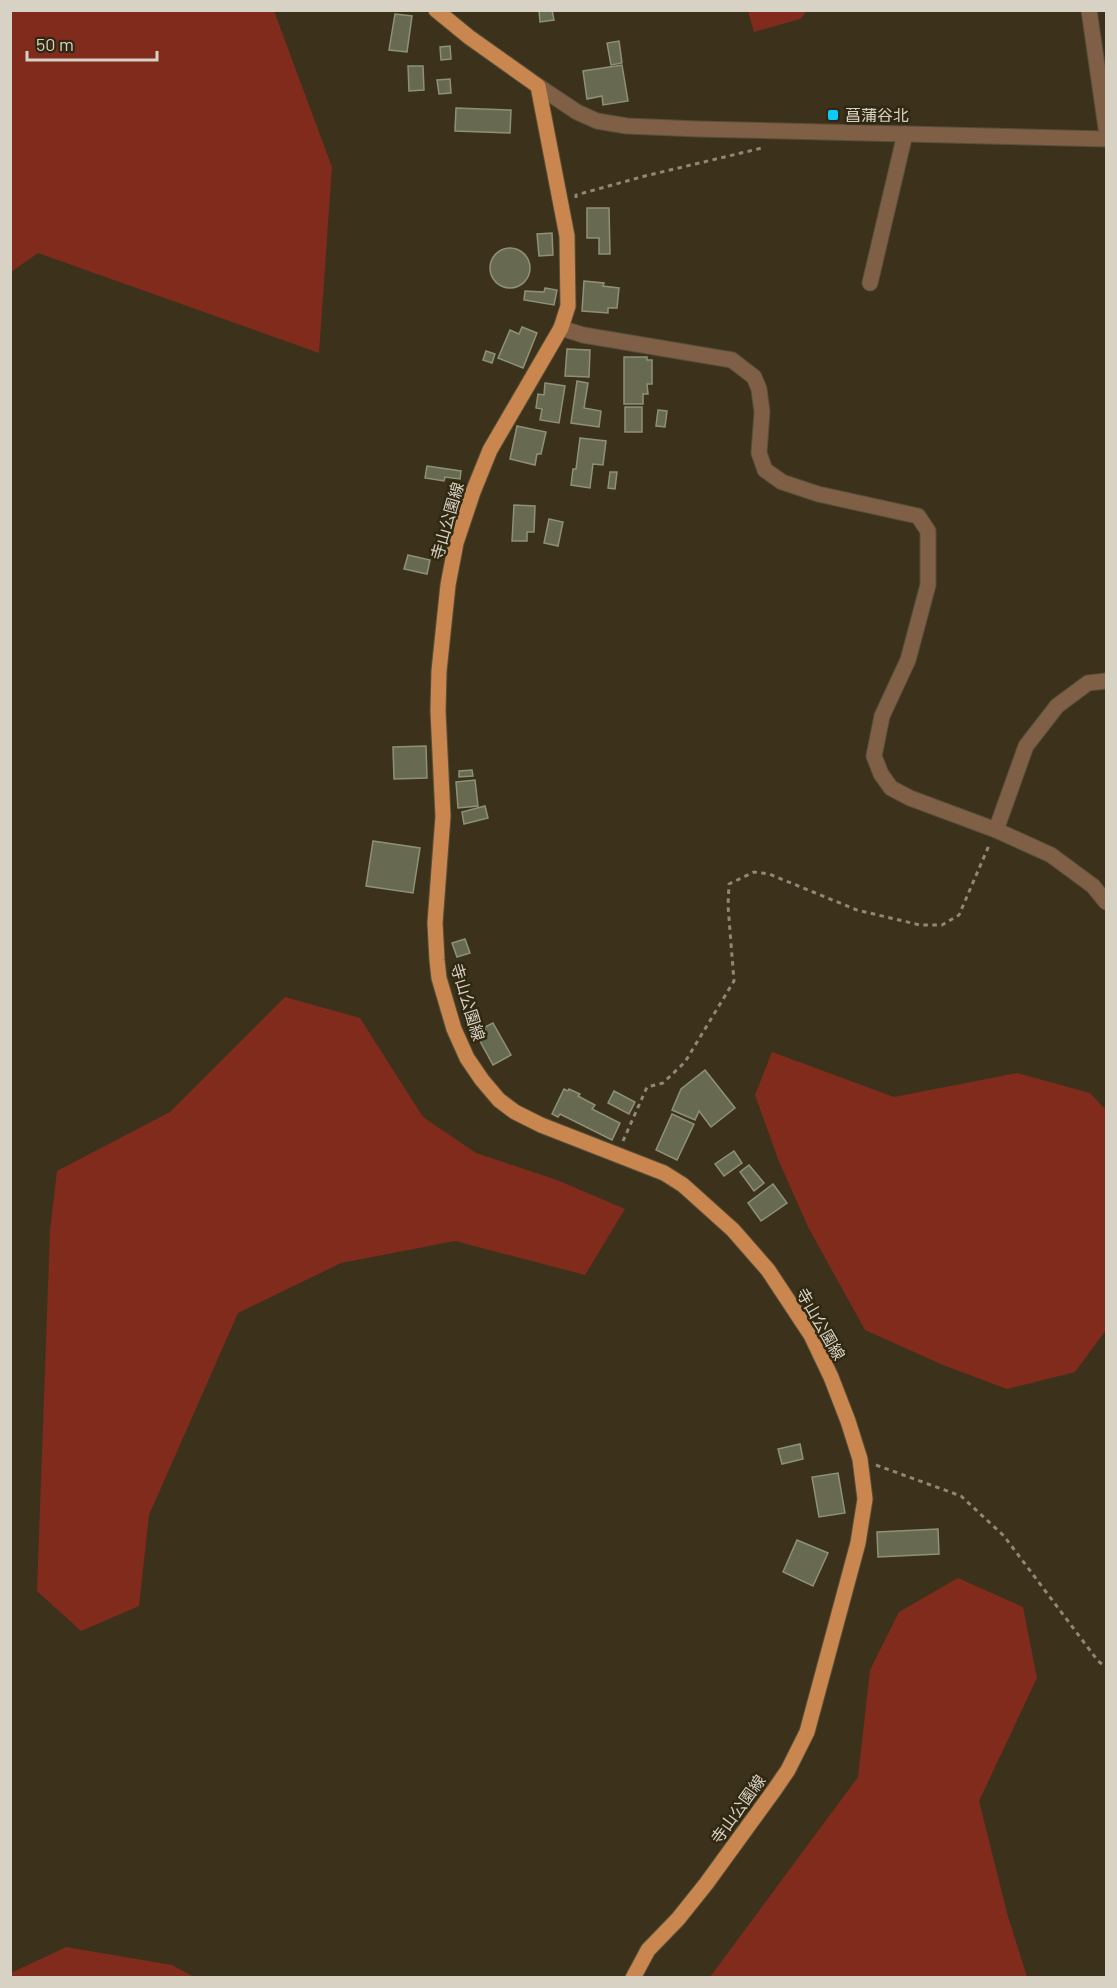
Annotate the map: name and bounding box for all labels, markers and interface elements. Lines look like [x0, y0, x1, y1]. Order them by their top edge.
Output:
scale bar [27, 24, 158, 62]
text: 50 m [36, 33, 74, 55]
place label: 菖蒲谷北 [845, 105, 909, 124]
marker: 菖蒲谷北 [826, 108, 840, 122]
street label: 寺山公園線 [426, 480, 467, 562]
street label: 寺山公園線 [448, 961, 489, 1043]
street label: 寺山公園線 [793, 1284, 850, 1363]
street label: 寺山公園線 [706, 1771, 769, 1847]

